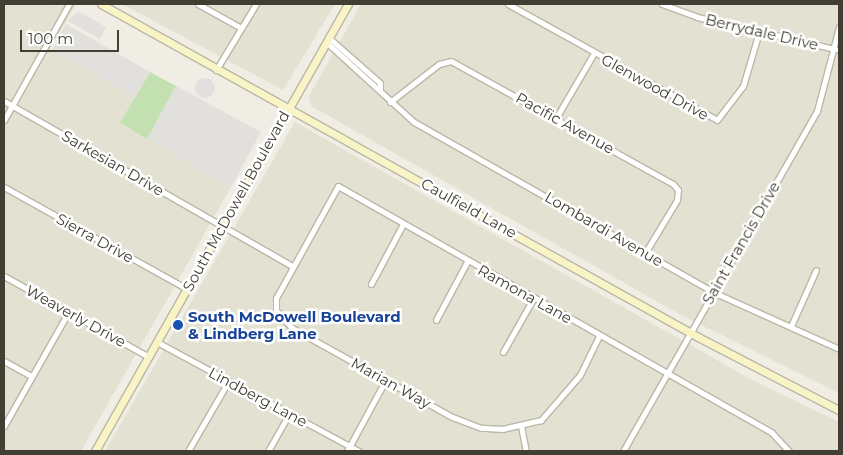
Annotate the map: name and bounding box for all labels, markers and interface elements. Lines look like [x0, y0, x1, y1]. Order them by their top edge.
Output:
street label: Berrydale Drive [704, 10, 820, 54]
scale bar [22, 20, 121, 52]
text: 100 m [28, 29, 73, 48]
street label: Glenwood Drive [598, 50, 712, 124]
street label: Pacific Avenue [513, 89, 617, 157]
street label: South McDowell Boulevard [179, 108, 293, 294]
street label: Sarkesian Drive [59, 126, 167, 200]
street label: Caulfield Lane [418, 174, 520, 242]
street label: Saint Francis Drive [698, 178, 784, 308]
street label: Lombardi Avenue [542, 188, 666, 270]
street label: Sierra Drive [53, 209, 137, 267]
street label: Ramona Lane [475, 261, 575, 327]
street label: Weaverly Drive [23, 281, 129, 351]
place label: South McDowell Boulevard & Lindberg Lane [188, 307, 401, 342]
marker: South McDowell Boulevard & Lindberg Lane [172, 319, 184, 331]
street label: Marian Way [348, 354, 434, 412]
street label: Lindberg Lane [206, 363, 310, 431]

